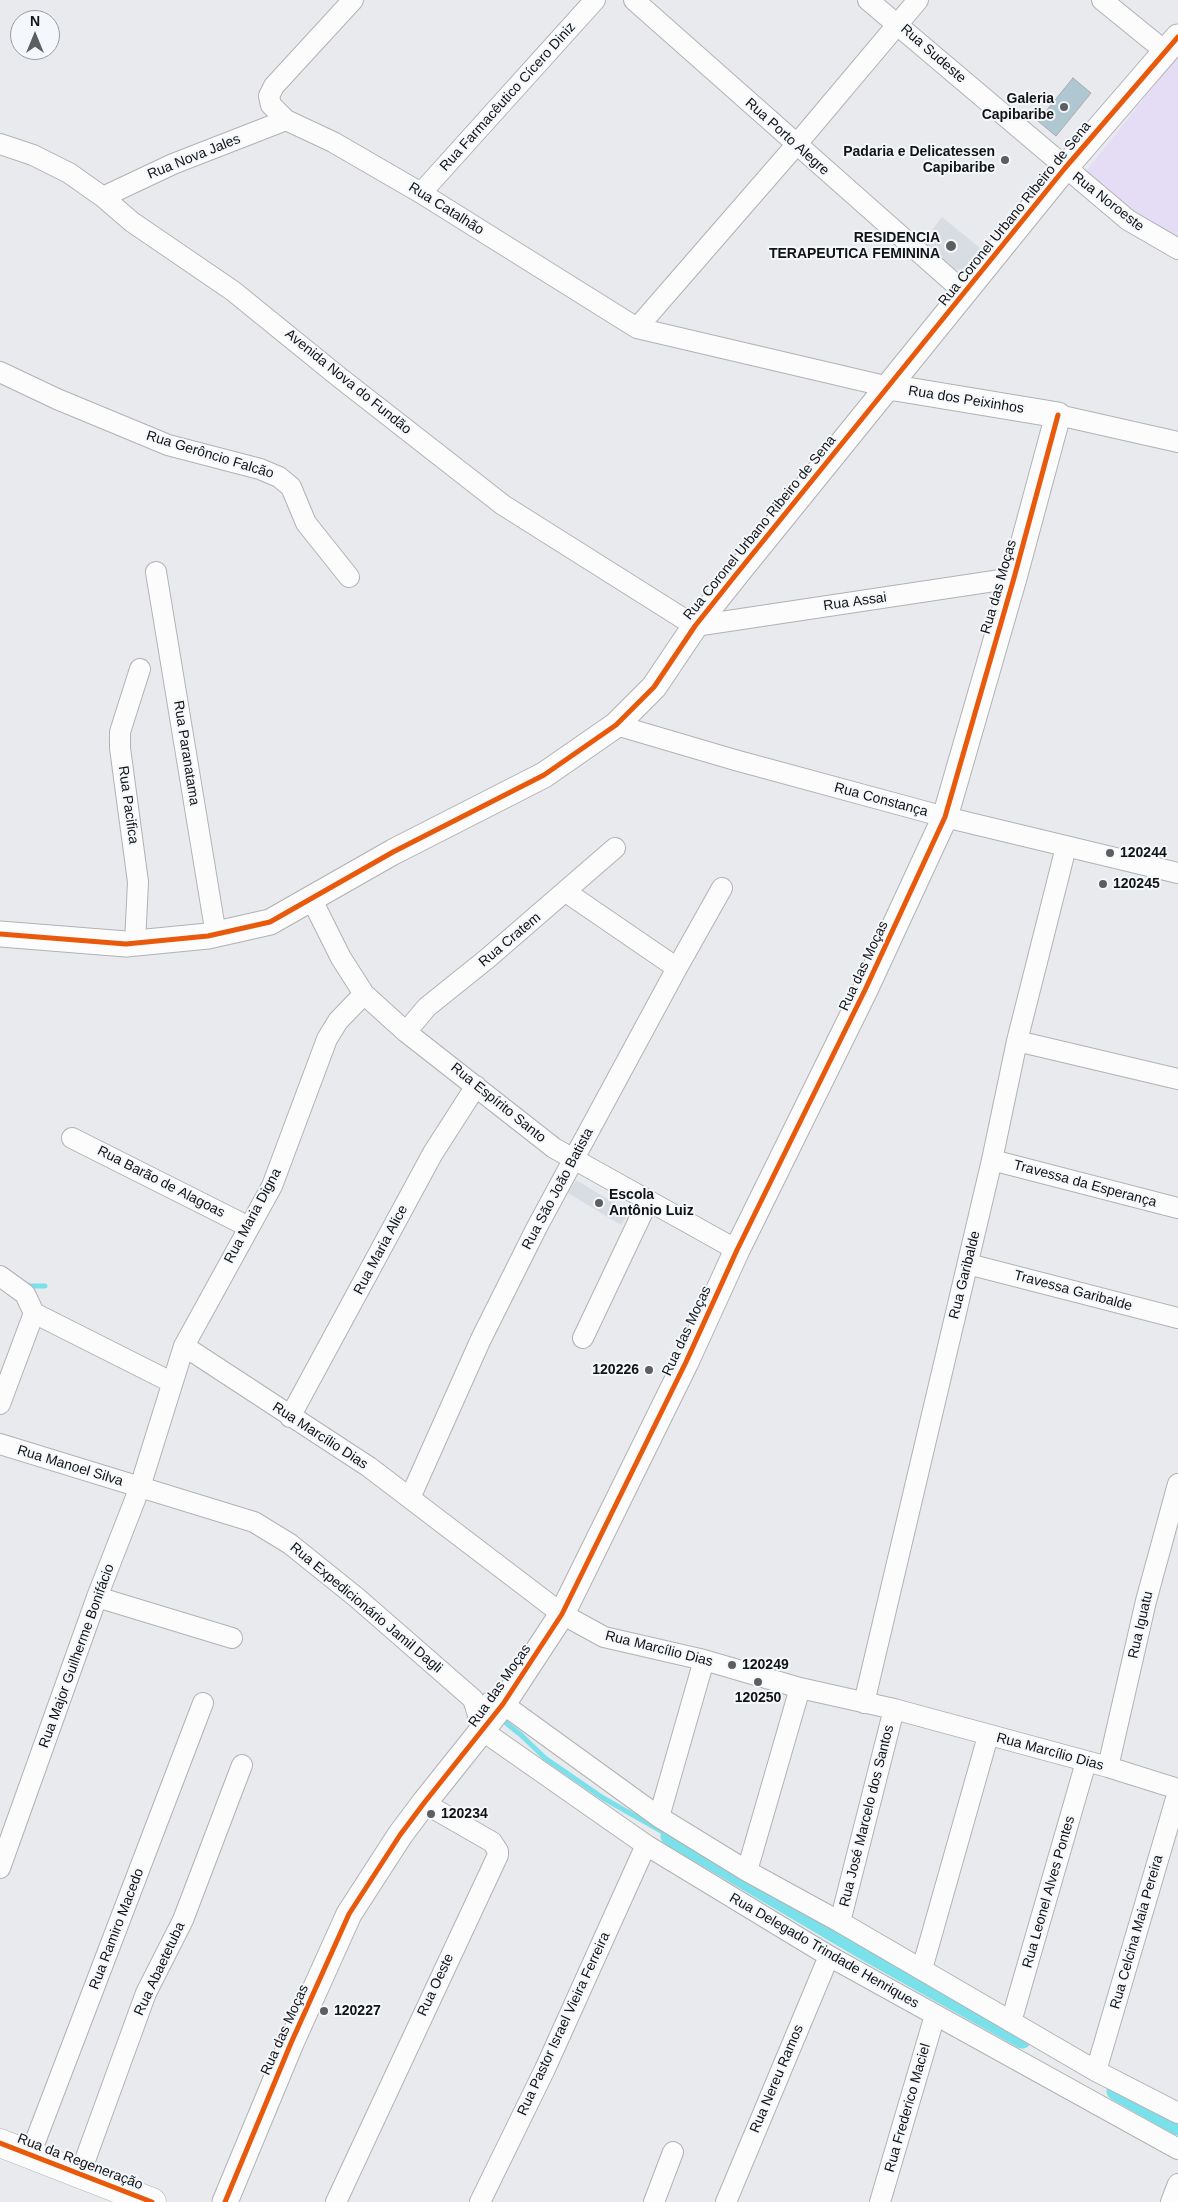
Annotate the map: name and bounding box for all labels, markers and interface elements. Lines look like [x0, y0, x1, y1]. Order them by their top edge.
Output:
north arrow [10, 10, 60, 60]
text: N [30, 13, 40, 29]
street label: Rua Farmacêutico Cícero Diniz [437, 19, 579, 175]
street label: Rua Sudeste [897, 21, 969, 87]
place label: Galeria Capibaribe [982, 91, 1054, 124]
street label: Rua Porto Alegre [741, 95, 833, 179]
marker: Galeria Capibaribe [1058, 101, 1070, 113]
street label: Rua Coronel Urbano Ribeiro de Sena [935, 118, 1095, 310]
street label: Rua Nova Jales [145, 131, 243, 183]
place label: Padaria e Delicatessen Capibaribe [843, 144, 995, 176]
marker: Padaria e Delicatessen Capibaribe [999, 154, 1011, 166]
street label: Rua Noroeste [1069, 169, 1147, 235]
street label: Rua Catalhão [405, 179, 487, 239]
place label: RESIDENCIA TERAPEUTICA FEMININA [769, 230, 940, 262]
marker: RESIDENCIA TERAPEUTICA FEMININA [944, 239, 958, 253]
street label: Avenida Nova do Fundão [281, 326, 415, 438]
street label: Rua dos Peixinhos [907, 383, 1025, 417]
street label: Rua Gerôncio Falcão [144, 428, 276, 482]
street label: Rua Coronel Urbano Ribeiro de Sena [680, 432, 840, 624]
street label: Rua das Moças [978, 538, 1020, 636]
street label: Rua Assai [822, 589, 888, 615]
street label: Rua Paranatama [169, 699, 203, 807]
street label: Rua Pacifica [114, 765, 142, 845]
street label: Rua Constança [832, 779, 930, 821]
place label: 120244 [1120, 845, 1167, 861]
marker: 120244 [1104, 847, 1116, 859]
place label: 120245 [1113, 876, 1160, 892]
marker: 120245 [1097, 878, 1109, 890]
street label: Rua Cratem [476, 909, 544, 971]
street label: Rua das Moças [836, 918, 892, 1014]
street label: Rua Espírito Santo [447, 1059, 549, 1147]
street label: Rua São João Batista [519, 1125, 597, 1253]
street label: Rua Barão de Alagoas [94, 1143, 228, 1221]
street label: Travessa da Esperança [1012, 1157, 1158, 1211]
street label: Rua Maria Digna [221, 1166, 285, 1266]
place label: Escola Antônio Luiz [609, 1187, 694, 1220]
marker: Escola Antônio Luiz [593, 1197, 605, 1209]
street label: Rua Maria Alice [350, 1202, 412, 1298]
street label: Rua Garibalde [946, 1229, 984, 1321]
street label: Travessa Garibalde [1012, 1267, 1134, 1315]
street label: Rua das Moças [659, 1283, 715, 1379]
place label: 120226 [592, 1362, 639, 1378]
marker: 120226 [643, 1364, 655, 1376]
street label: Rua Marcílio Dias [269, 1399, 371, 1473]
street label: Rua Manoel Silva [15, 1442, 125, 1490]
street label: Rua Expedicionário Jamil Dagli [286, 1539, 446, 1677]
street label: Rua Major Guilherme Bonifácio [36, 1562, 118, 1750]
street label: Rua Iguatu [1125, 1590, 1157, 1660]
street label: Rua Marcílio Dias [603, 1627, 715, 1671]
street label: Rua das Moças [465, 1641, 535, 1731]
place label: 120249 [742, 1657, 789, 1673]
marker: 120249 [726, 1659, 738, 1671]
marker: 120250 [752, 1676, 764, 1688]
place label: 120250 [735, 1690, 781, 1706]
street label: Rua José Marcelo dos Santos [836, 1723, 898, 1909]
street label: Rua Marcílio Dias [994, 1730, 1106, 1774]
place label: 120234 [441, 1806, 488, 1822]
marker: 120234 [425, 1808, 437, 1820]
street label: Rua Leonel Alves Pontes [1019, 1814, 1079, 1970]
street label: Rua Celcina Maia Pereira [1107, 1853, 1167, 2011]
street label: Rua Ramiro Macedo [86, 1866, 148, 1992]
street label: Rua Delegado Trindade Henriques [726, 1890, 922, 2012]
street label: Rua Abaetetuba [131, 1920, 189, 2018]
street label: Rua Pastor Israel Vieira Ferreira [514, 1930, 614, 2118]
street label: Rua Oeste [414, 1951, 458, 2019]
street label: Rua das Moças [258, 1982, 312, 2078]
place label: 120227 [334, 2003, 381, 2019]
marker: 120227 [318, 2005, 330, 2017]
street label: Rua Nereu Ramos [747, 2022, 807, 2136]
street label: Rua Frederico Maciel [882, 2042, 934, 2174]
street label: Rua da Regeneração [15, 2130, 145, 2194]

